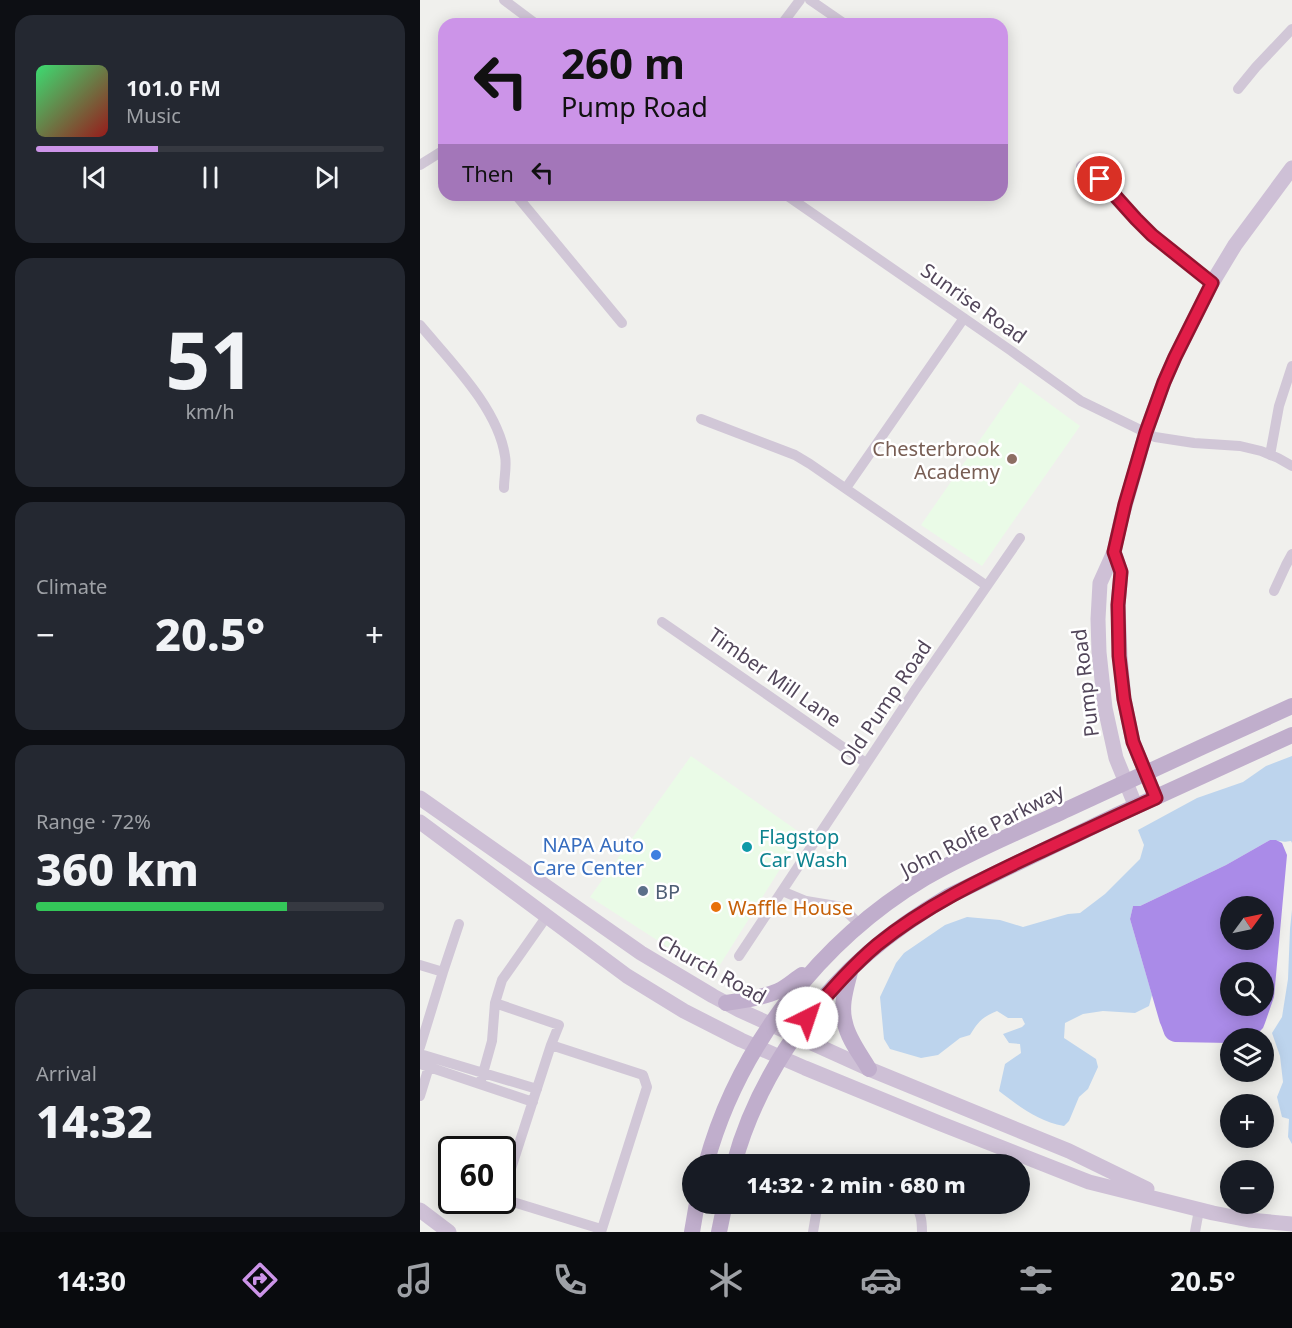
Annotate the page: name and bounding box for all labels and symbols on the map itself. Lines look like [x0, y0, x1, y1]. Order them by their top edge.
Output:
pin [1074, 153, 1125, 204]
street label: Sunrise Road [916, 257, 1032, 349]
place label: Chesterbrook Academy [872, 435, 1001, 485]
marker: Chesterbrook Academy [1005, 452, 1019, 466]
street label: Timber Mill Lane [703, 621, 847, 733]
street label: Pump Road [1065, 627, 1105, 739]
street label: Old Pump Road [833, 635, 937, 771]
street label: John Rolfe Parkway [894, 777, 1069, 884]
place label: Flagstop Car Wash [759, 823, 848, 873]
place label: NAPA Auto Care Center [533, 831, 644, 881]
marker: Flagstop Car Wash [740, 840, 754, 854]
marker: NAPA Auto Care Center [649, 848, 663, 862]
place label: BP [655, 878, 680, 905]
marker: BP [636, 884, 650, 898]
place label: Waffle House [728, 894, 853, 921]
north arrow [1220, 896, 1274, 950]
marker: Waffle House [709, 900, 723, 914]
street label: Church Road [653, 928, 771, 1010]
position arrow [775, 986, 839, 1050]
speed limit sign: 60 [438, 1136, 516, 1214]

